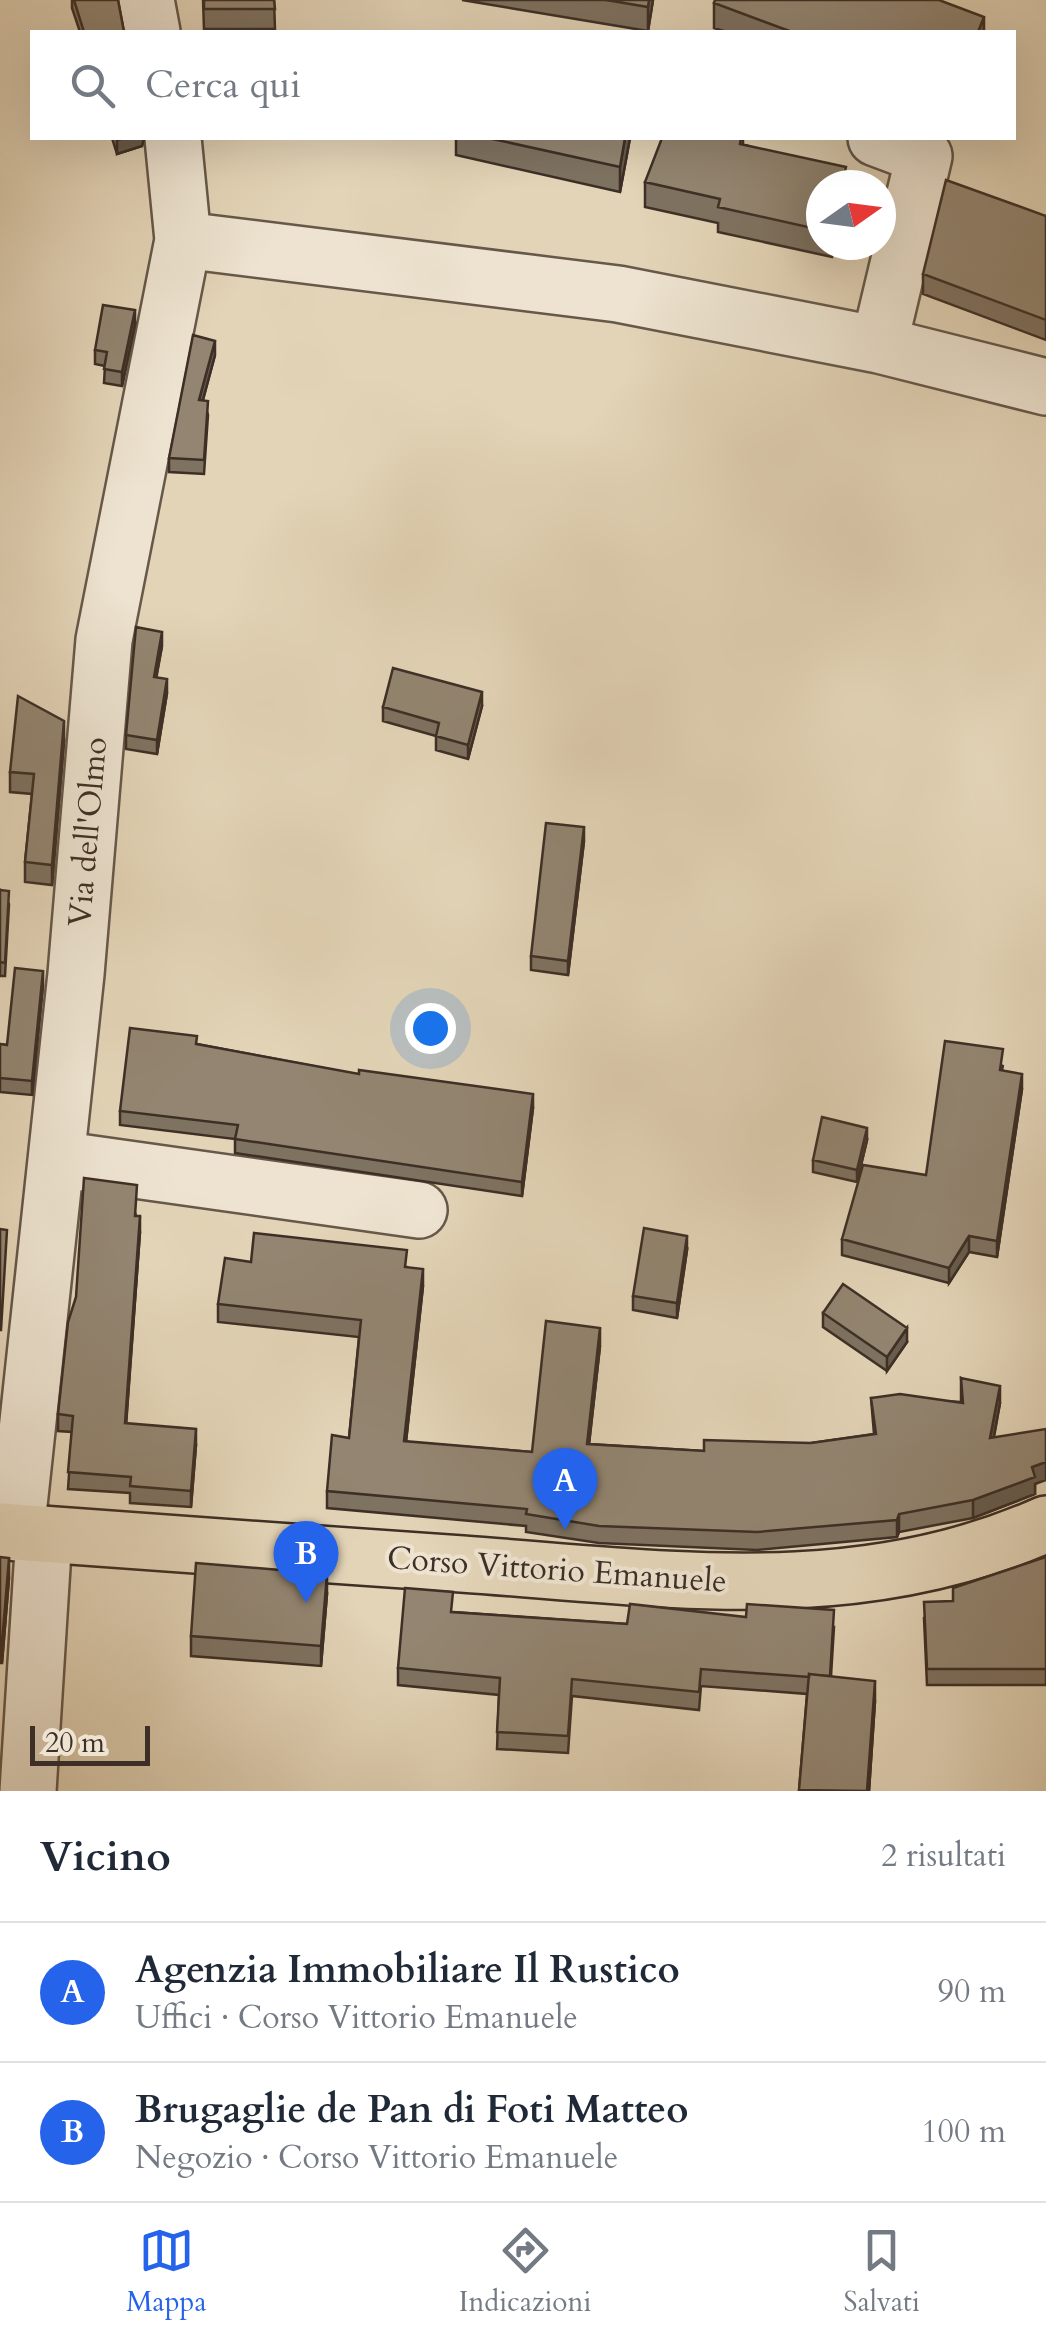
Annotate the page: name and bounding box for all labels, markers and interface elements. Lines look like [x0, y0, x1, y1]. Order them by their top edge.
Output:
search box [30, 30, 1016, 140]
icon: search [65, 58, 120, 113]
text: Cerca qui [145, 59, 301, 111]
north arrow [806, 170, 896, 260]
street label: Via dell'Olmo [58, 735, 118, 929]
your location [405, 1003, 456, 1054]
pin: A [532, 1448, 598, 1530]
pin: B [274, 1520, 338, 1603]
street label: Corso Vittorio Emanuele [386, 1536, 728, 1604]
scale bar [30, 1721, 150, 1766]
text: 20 m [45, 1724, 105, 1762]
text: Vicino [40, 1828, 171, 1885]
text: 2 risultati [881, 1834, 1006, 1878]
text: Agenzia Immobiliare Il Rustico [135, 1944, 680, 1996]
text: A [60, 1970, 85, 2014]
text: 90 m [938, 1970, 1006, 2014]
text: Uffici · Corso Vittorio Emanuele [135, 1996, 578, 2040]
text: Brugaglie de Pan di Foti Matteo [135, 2084, 688, 2136]
text: B [61, 2110, 84, 2154]
text: 100 m [921, 2110, 1006, 2154]
text: Negozio · Corso Vittorio Emanuele [135, 2136, 618, 2180]
tab: Mappa [126, 2223, 207, 2321]
tab: Indicazioni [459, 2223, 591, 2321]
tab: Salvati [844, 2223, 920, 2321]

